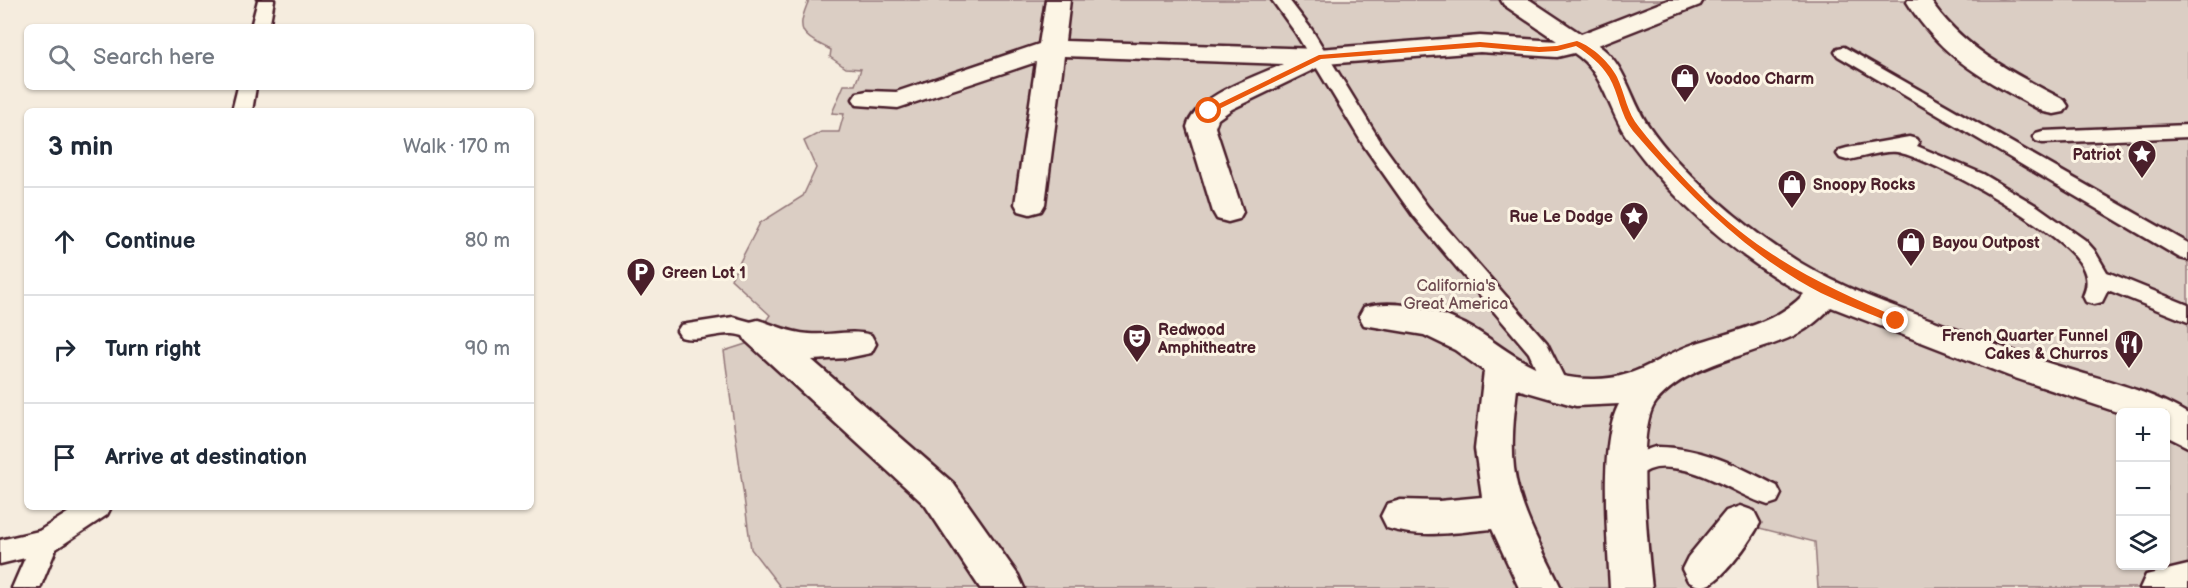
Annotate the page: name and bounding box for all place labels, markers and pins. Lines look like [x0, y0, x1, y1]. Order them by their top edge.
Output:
shop icon: Voodoo Charm [1669, 62, 1701, 104]
place label: Voodoo Charm [1706, 70, 1814, 89]
place icon: Patriot [2126, 138, 2158, 180]
place label: Patriot [2072, 146, 2122, 165]
shop icon: Snoopy Rocks [1776, 168, 1808, 210]
place label: Snoopy Rocks [1813, 176, 1915, 195]
place icon: Rue Le Dodge [1618, 200, 1650, 242]
place label: Rue Le Dodge [1509, 208, 1613, 227]
shop icon: Bayou Outpost [1895, 226, 1927, 268]
place label: Bayou Outpost [1932, 234, 2040, 253]
parking icon: Green Lot 1 [625, 256, 657, 298]
place label: Green Lot 1 [662, 264, 746, 283]
place label: Redwood Amphitheatre [1157, 321, 1256, 358]
theatre icon: Redwood Amphitheatre [1121, 322, 1153, 364]
place label: French Quarter Funnel Cakes & Churros [1942, 327, 2108, 364]
restaurant icon: French Quarter Funnel Cakes & Churros [2113, 328, 2145, 370]

